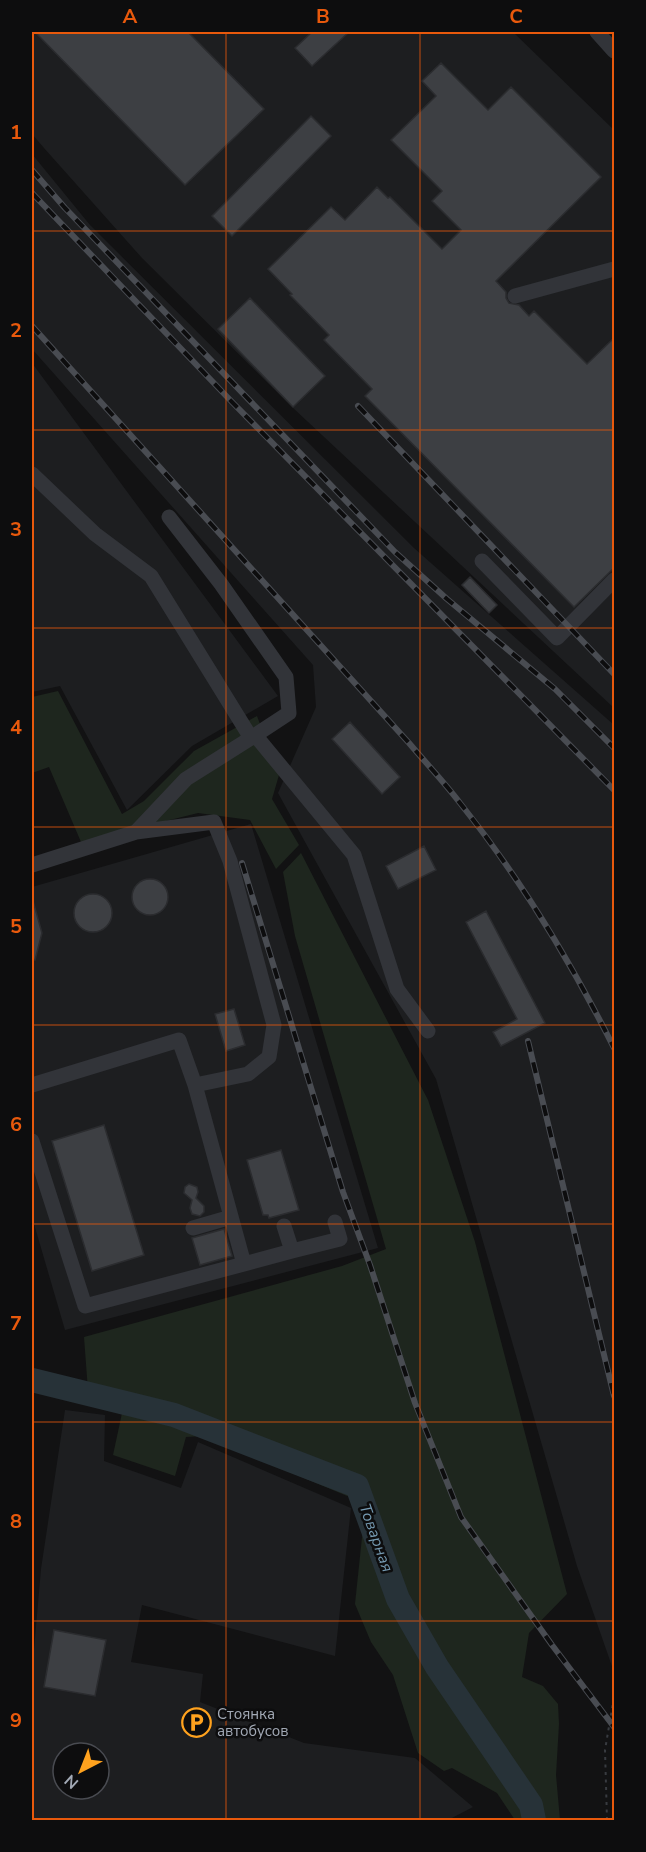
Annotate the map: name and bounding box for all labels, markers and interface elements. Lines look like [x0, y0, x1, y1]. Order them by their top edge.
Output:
text: A [123, 3, 138, 30]
text: B [316, 3, 330, 30]
text: C [509, 3, 523, 30]
text: 1 [10, 119, 22, 146]
text: 2 [10, 317, 22, 344]
text: 3 [10, 516, 22, 543]
text: 4 [10, 714, 22, 741]
text: 5 [10, 913, 22, 940]
text: 6 [10, 1111, 22, 1138]
text: 7 [10, 1310, 22, 1337]
water label: Товарная [354, 1501, 398, 1575]
text: 8 [10, 1508, 22, 1535]
place label: Стоянка автобусов [217, 1704, 289, 1741]
text: 9 [10, 1707, 22, 1734]
parking icon: Стоянка автобусов [180, 1707, 212, 1739]
north arrow [51, 1741, 111, 1801]
text: N [60, 1769, 83, 1794]

